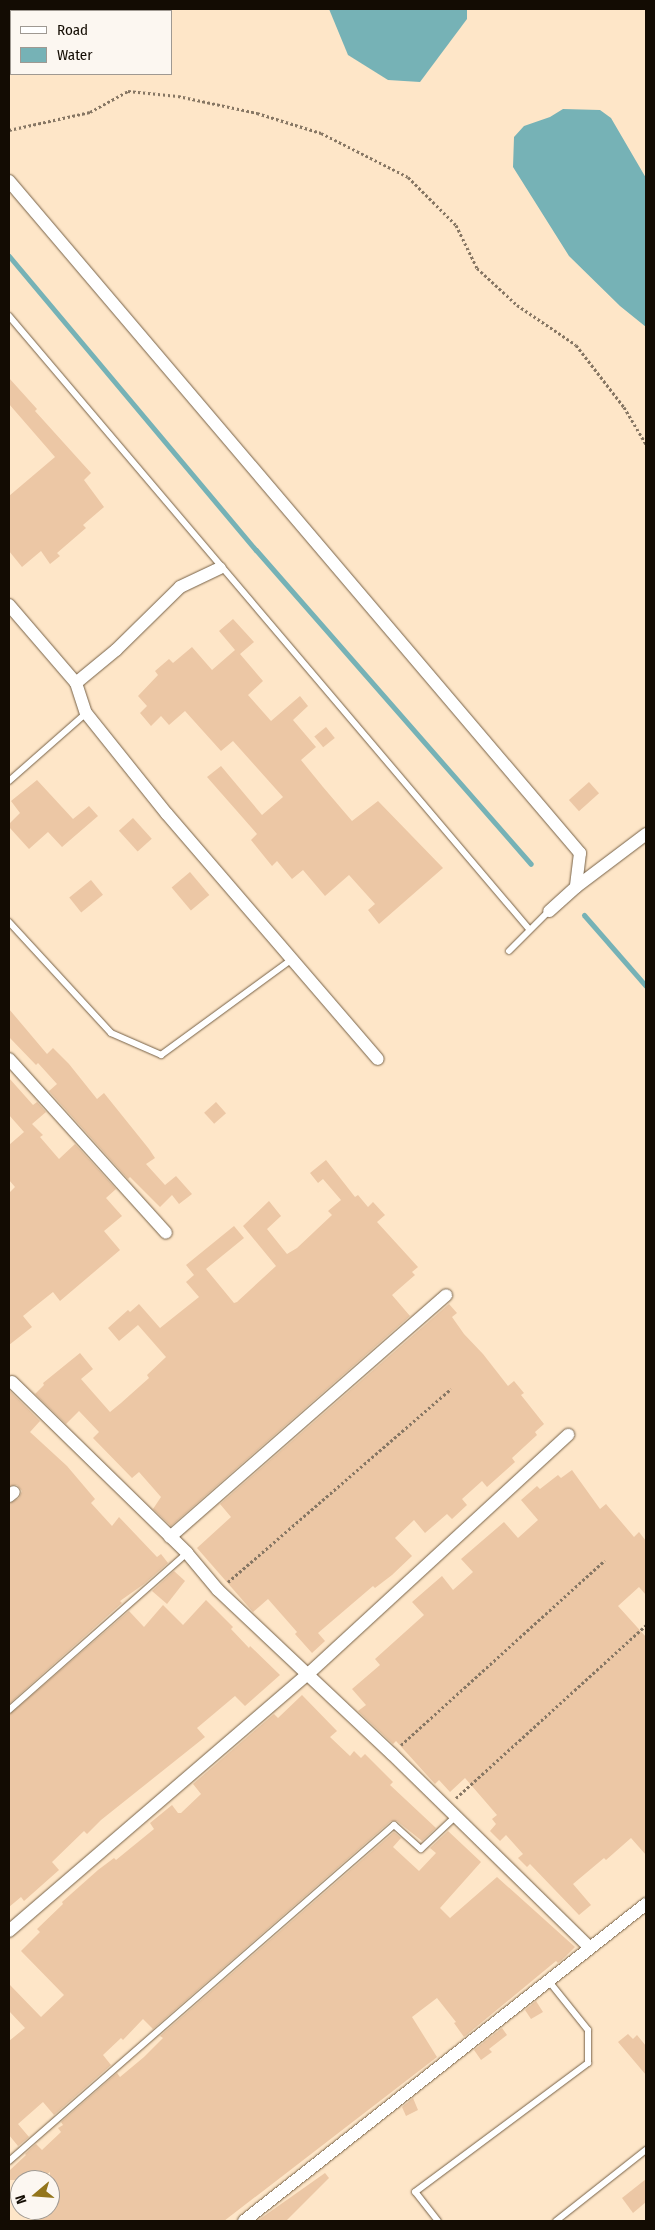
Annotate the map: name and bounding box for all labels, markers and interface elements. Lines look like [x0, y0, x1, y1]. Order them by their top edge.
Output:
legend [10, 10, 172, 75]
text: Road [57, 21, 88, 39]
text: Water [57, 46, 92, 64]
north arrow [10, 2170, 60, 2220]
text: N [12, 2193, 31, 2206]

